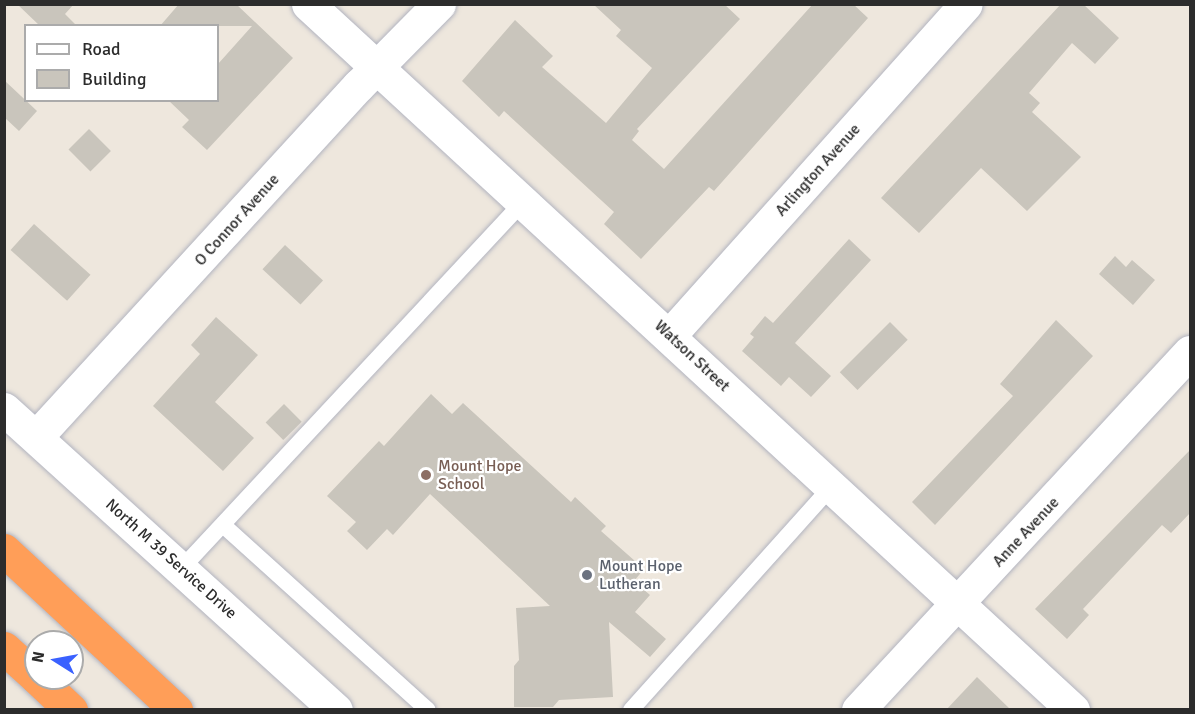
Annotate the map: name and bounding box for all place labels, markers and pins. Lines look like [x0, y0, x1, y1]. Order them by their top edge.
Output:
place label: Mount Hope School [438, 456, 521, 494]
marker: Mount Hope School [419, 468, 433, 482]
place label: Mount Hope Lutheran [599, 556, 682, 594]
marker: Mount Hope Lutheran [580, 568, 594, 582]

